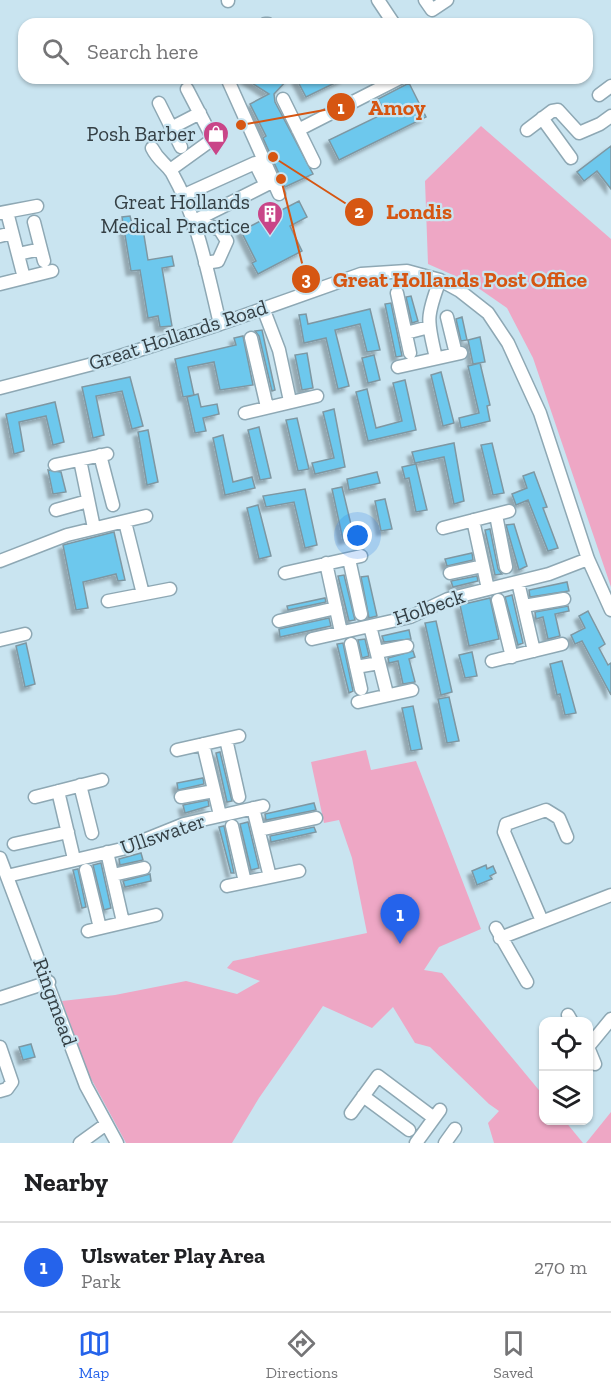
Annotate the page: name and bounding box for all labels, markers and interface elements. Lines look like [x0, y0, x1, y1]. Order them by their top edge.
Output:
search box [18, 18, 593, 84]
icon: search [39, 35, 72, 68]
text: Search here [87, 38, 198, 65]
callout: Amoy [326, 87, 437, 127]
text: Amoy [368, 94, 426, 121]
text: 1 [337, 97, 345, 119]
shop icon: Posh Barber [201, 119, 231, 157]
place label: Posh Barber [87, 121, 196, 146]
place label: Great Hollands Medical Practice [101, 189, 250, 238]
callout: Londis [344, 192, 464, 232]
text: Londis [386, 198, 452, 225]
building icon: Great Hollands Medical Practice [255, 199, 285, 237]
text: 2 [354, 201, 364, 223]
callout: Great Hollands Post Office [291, 259, 599, 299]
text: Great Hollands Post Office [333, 266, 588, 293]
text: 3 [301, 268, 311, 290]
street label: Great Hollands Road [86, 294, 271, 375]
your location [343, 521, 372, 550]
street label: Holbeck [390, 583, 468, 630]
street label: Ullswater [117, 807, 209, 860]
pin: 1 [380, 894, 420, 944]
street label: Ringmead [28, 954, 83, 1050]
map controls [539, 1017, 593, 1125]
button: locate [539, 1017, 593, 1071]
button: layers [539, 1071, 593, 1125]
text: Nearby [24, 1166, 108, 1198]
text: Ulswater Play Area [81, 1242, 265, 1269]
text: 1 [39, 1255, 48, 1279]
text: 270 m [534, 1255, 587, 1279]
text: Park [81, 1269, 121, 1293]
tab: Map [78, 1327, 111, 1382]
tab: Directions [266, 1327, 338, 1382]
tab: Saved [493, 1327, 533, 1382]

